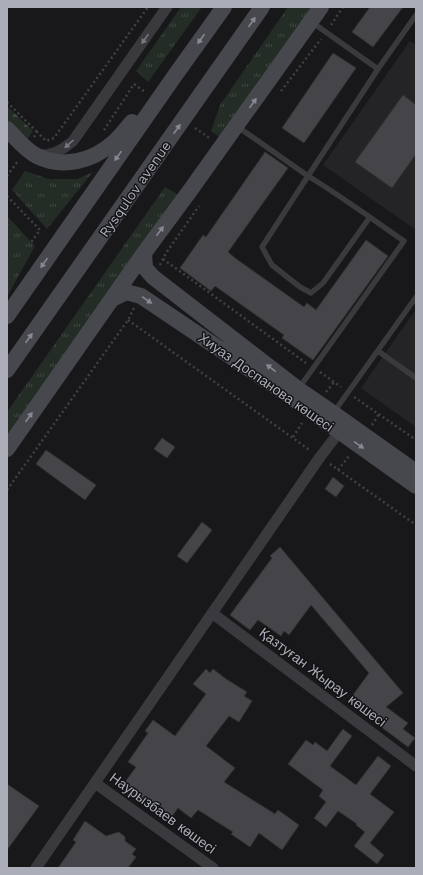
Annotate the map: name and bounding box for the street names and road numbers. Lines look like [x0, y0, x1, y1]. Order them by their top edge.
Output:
street label: Rysqulov avenue [96, 138, 174, 240]
street label: Хиуаз Доспанова көшесі [195, 329, 337, 435]
street label: Қазтуған Жырау көшесі [257, 624, 389, 730]
street label: Наурызбаев көшесі [107, 769, 219, 857]

